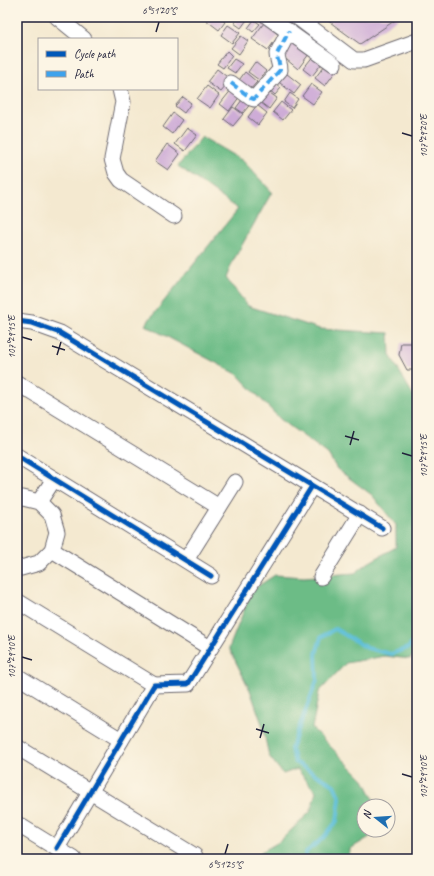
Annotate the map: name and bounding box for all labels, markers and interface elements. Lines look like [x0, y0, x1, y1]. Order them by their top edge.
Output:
text: 6°51'20"S [142, 4, 178, 17]
legend [38, 38, 178, 90]
text: Cycle path [74, 46, 116, 62]
text: Path [74, 66, 94, 82]
text: 107°29'20"E [417, 113, 430, 158]
text: 107°29'15"E [5, 314, 18, 359]
text: 107°29'15"E [417, 433, 430, 478]
text: 107°29'10"E [5, 634, 18, 679]
text: 107°29'10"E [417, 754, 430, 799]
north arrow [356, 798, 396, 838]
text: N [359, 808, 375, 820]
text: 6°51'25"S [208, 858, 244, 871]

